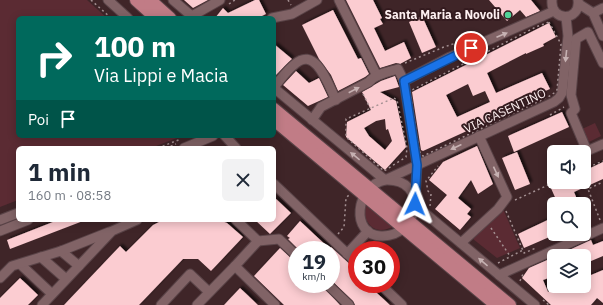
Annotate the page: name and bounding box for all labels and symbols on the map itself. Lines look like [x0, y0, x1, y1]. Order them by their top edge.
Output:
place label: Santa Maria a Novoli [384, 7, 500, 22]
marker: Santa Maria a Novoli [503, 10, 513, 20]
pin [454, 31, 488, 65]
one-way arrow [497, 31, 509, 37]
one-way arrow [563, 50, 569, 62]
street label: VIA CASENTINO [461, 85, 548, 136]
one-way arrow [349, 87, 360, 93]
one-way arrow [450, 144, 461, 150]
one-way arrow [350, 151, 361, 160]
one-way arrow [493, 166, 499, 177]
position arrow [394, 183, 436, 225]
speed limit sign: 30 [348, 241, 400, 293]
one-way arrow [478, 258, 489, 267]

